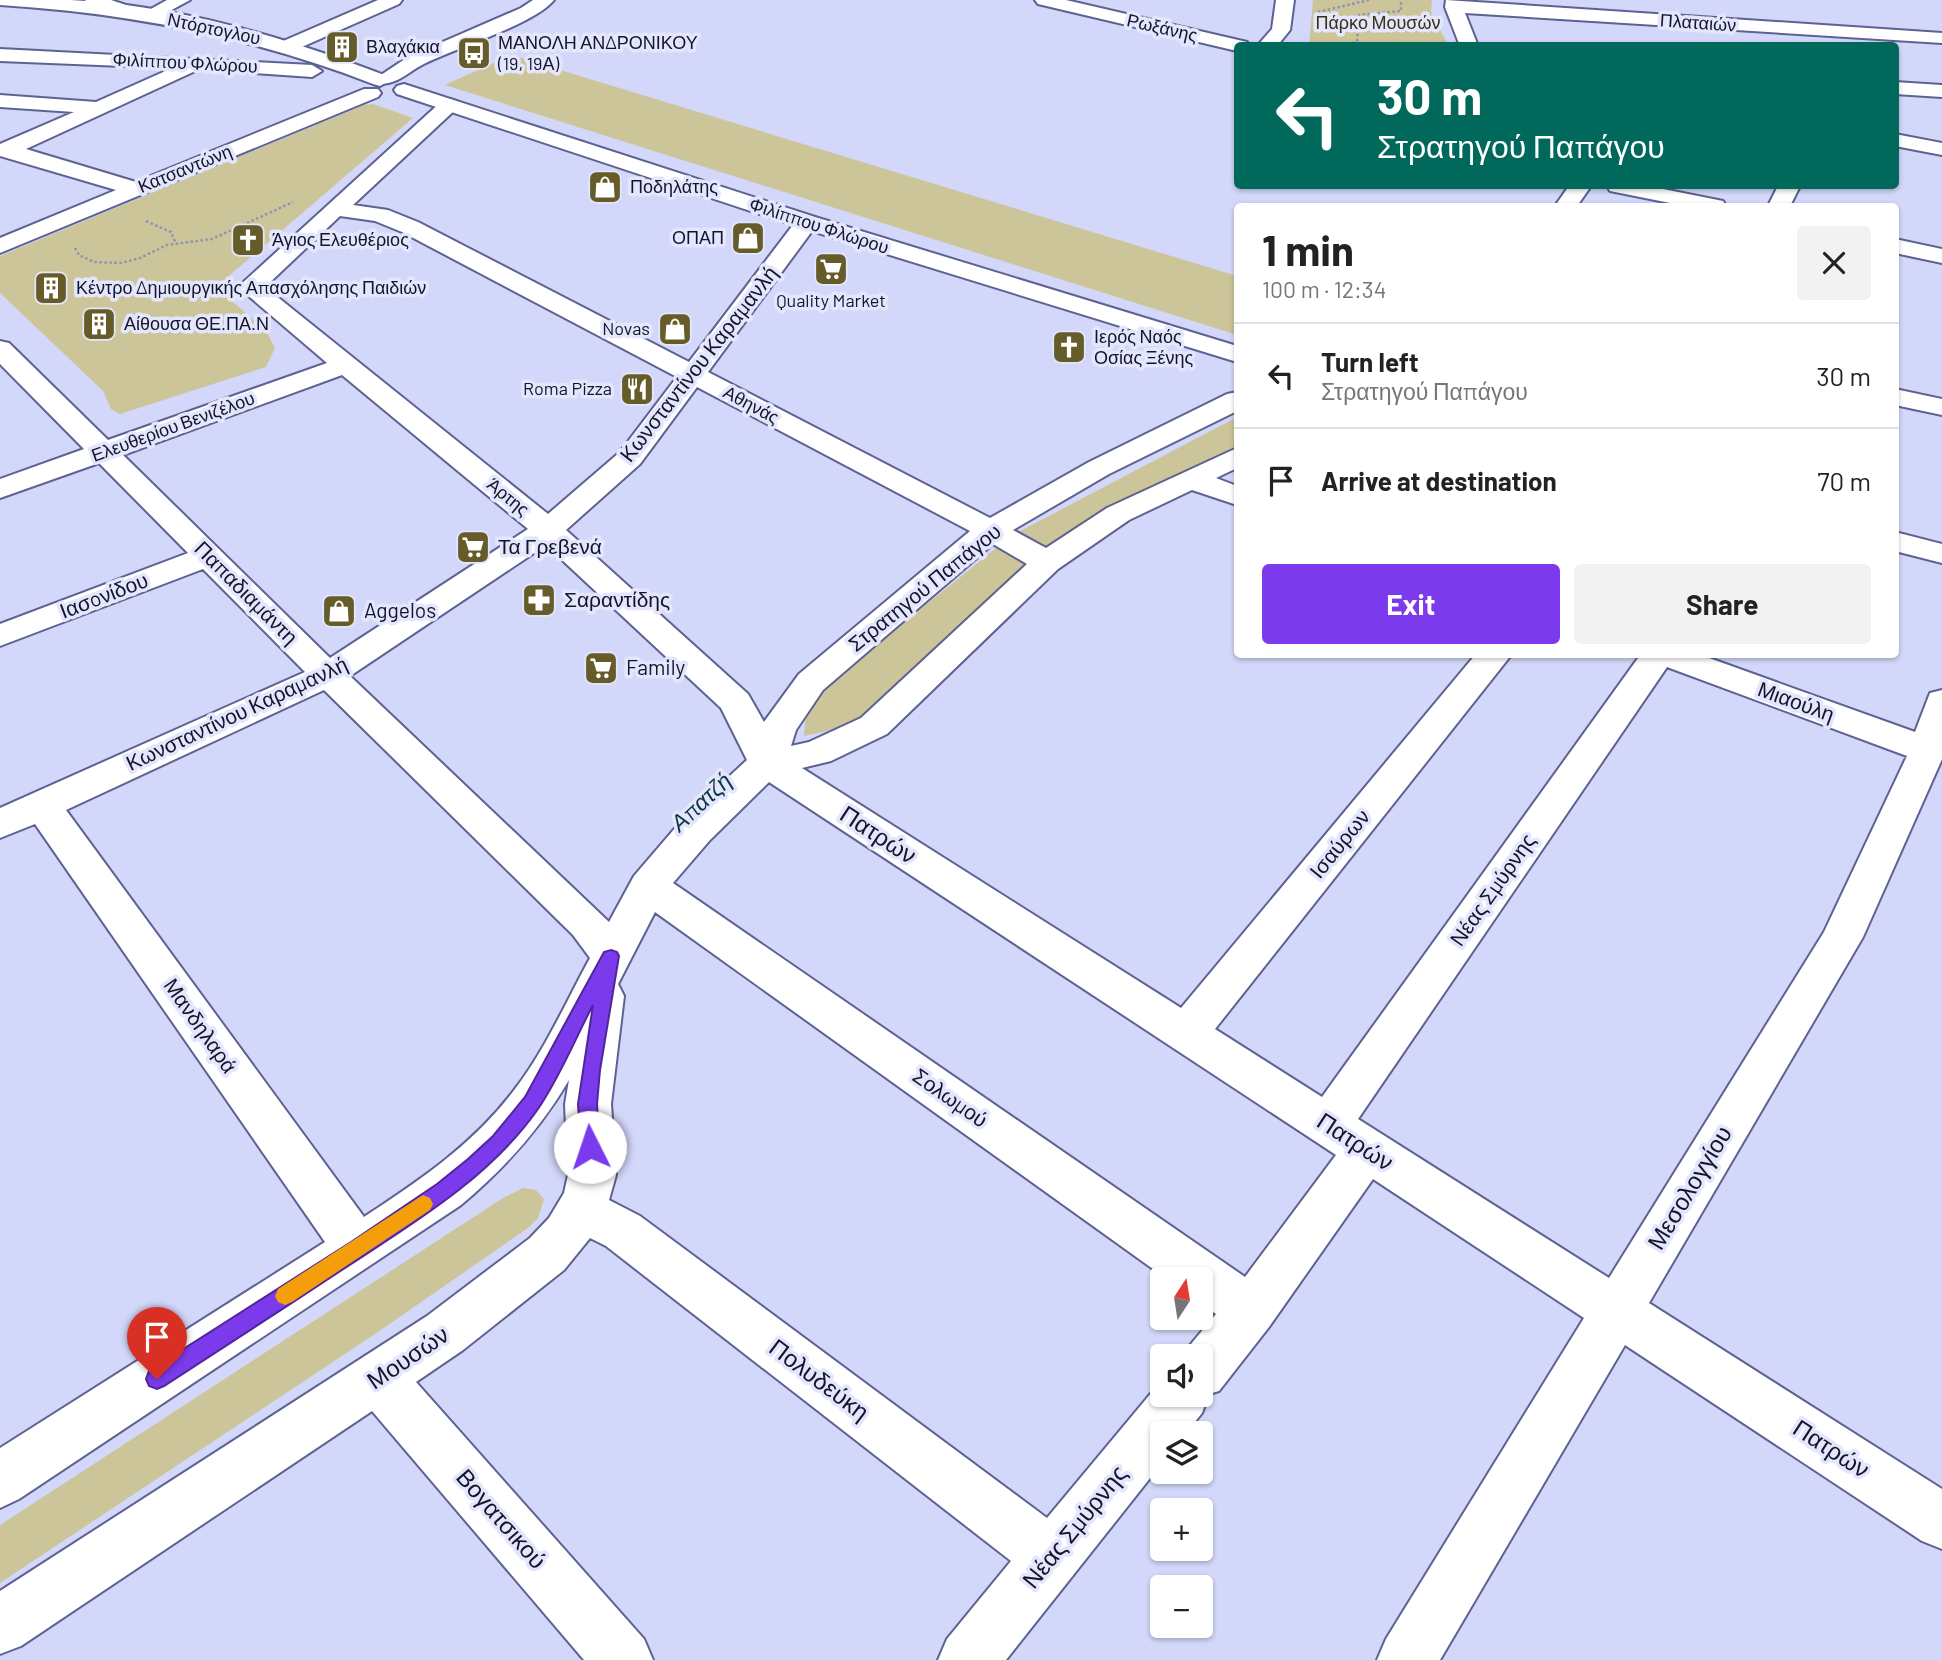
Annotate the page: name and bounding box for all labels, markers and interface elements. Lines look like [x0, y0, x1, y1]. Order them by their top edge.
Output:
street label: Ντόρτογλου [166, 7, 263, 49]
street label: Ρωξάνης [1125, 8, 1200, 46]
street label: Πλαταιών [1659, 8, 1737, 36]
park label: Πάρκο Μουσών [1315, 11, 1441, 33]
building icon: Βλαχάκια [323, 28, 361, 66]
place label: ΜΑΝΟΛΗ ΑΝΔΡΟΝΙΚΟΥ (19, 19Α) [497, 31, 698, 74]
bus stop icon: ΜΑΝΟΛΗ ΑΝΔΡΟΝΙΚΟΥ (19, 19Α) [455, 34, 493, 72]
place label: Βλαχάκια [366, 35, 440, 57]
street label: Φιλίππου Φλώρου [112, 47, 258, 77]
text: 30 m [1377, 66, 1482, 125]
icon: left [1262, 70, 1353, 161]
text: Στρατηγού Παπάγου [1377, 126, 1665, 164]
street label: Κατσαντώνη [134, 139, 235, 197]
shop icon: Ποδηλάτης [586, 168, 624, 206]
place label: Ποδηλάτης [630, 175, 718, 197]
street label: Φιλίππου Φλώρου [747, 192, 892, 258]
shop icon: ΟΠΑΠ [729, 219, 767, 257]
church icon: Άγιος Ελευθέριος [229, 221, 267, 259]
text: 1 min [1262, 224, 1354, 274]
place label: ΟΠΑΠ [672, 226, 724, 248]
button: close [1797, 226, 1871, 300]
place label: Άγιος Ελευθέριος [272, 228, 409, 250]
supermarket icon: Quality Market [812, 250, 850, 288]
street label: Κωνσταντίνου Καραμανλή [614, 260, 782, 466]
building icon: Κέντρο Δημιουργικής Απασχόλησης Παιδιών [32, 269, 70, 307]
text: 100 m · 12:34 [1262, 275, 1386, 303]
place label: Κέντρο Δημιουργικής Απασχόλησης Παιδιών [76, 276, 426, 298]
place label: Quality Market [776, 289, 886, 311]
building icon: Αίθουσα ΘΕ.ΠΑ.Ν [80, 305, 118, 343]
shop icon: Novas [656, 310, 694, 348]
place label: Αίθουσα ΘΕ.ΠΑ.Ν [124, 312, 269, 334]
place label: Novas [602, 317, 650, 339]
place label: Ιερός Ναός Οσίας Ξένης [1094, 325, 1194, 368]
church icon: Ιερός Ναός Οσίας Ξένης [1050, 328, 1088, 366]
text: Turn left [1321, 346, 1419, 377]
icon: left [1262, 357, 1300, 395]
text: 30 m [1816, 360, 1871, 391]
restaurant icon: Roma Pizza [618, 370, 656, 408]
place label: Roma Pizza [523, 377, 612, 399]
text: Στρατηγού Παπάγου [1321, 377, 1528, 405]
street label: Αθηνάς [720, 380, 783, 428]
street label: Ελευθερίου Βενιζέλου [88, 386, 257, 466]
icon: arrive [1262, 462, 1300, 500]
text: Arrive at destination [1321, 465, 1557, 496]
text: 70 m [1817, 465, 1871, 496]
street label: Άρτης [483, 473, 534, 520]
street label: Στρατηγού Παπάγου [843, 518, 1005, 656]
supermarket icon: Τα Γρεβενά [454, 528, 492, 566]
place label: Τα Γρεβενά [498, 533, 602, 558]
street label: Παπαδιαμάντη [190, 535, 304, 649]
button: Exit [1262, 564, 1560, 644]
button: Share [1574, 564, 1871, 644]
street label: Ιασoνίδου [56, 566, 151, 623]
pharmacy icon: Σαραντίδης [520, 581, 558, 619]
place label: Σαραντίδης [564, 586, 670, 611]
shop icon: Aggelos [320, 592, 358, 630]
place label: Aggelos [364, 597, 436, 622]
supermarket icon: Family [582, 649, 620, 687]
street label: Κωνσταντίνου Καραμανλή [122, 650, 351, 775]
place label: Family [626, 654, 686, 679]
street label: Μιαούλη [1755, 675, 1838, 726]
water label: Απατζή [663, 766, 737, 838]
street label: Πατρών [835, 798, 922, 869]
street label: Ισαύρων [1304, 804, 1374, 883]
street label: Νέας Σμύρνης [1444, 828, 1540, 950]
street label: Μανδηλαρά [159, 973, 243, 1077]
street label: Σολωμού [909, 1062, 993, 1132]
street label: Πατρών [1312, 1105, 1399, 1176]
position arrow [553, 1110, 627, 1184]
street label: Μεσολογγίου [1640, 1120, 1737, 1254]
north arrow [1150, 1267, 1213, 1330]
map controls [1150, 1267, 1213, 1638]
pin [127, 1307, 187, 1379]
icon: arrive [138, 1318, 176, 1356]
street label: Μουσών [361, 1319, 453, 1395]
street label: Πολυδεύκη [764, 1332, 875, 1426]
button: sound [1150, 1344, 1213, 1407]
street label: Πατρών [1788, 1412, 1875, 1483]
button: layers [1150, 1421, 1213, 1484]
street label: Νέας Σμύρνης [1015, 1459, 1132, 1593]
street label: Βογατσικού [451, 1462, 553, 1574]
button: + [1150, 1498, 1213, 1561]
button: − [1150, 1575, 1213, 1638]

